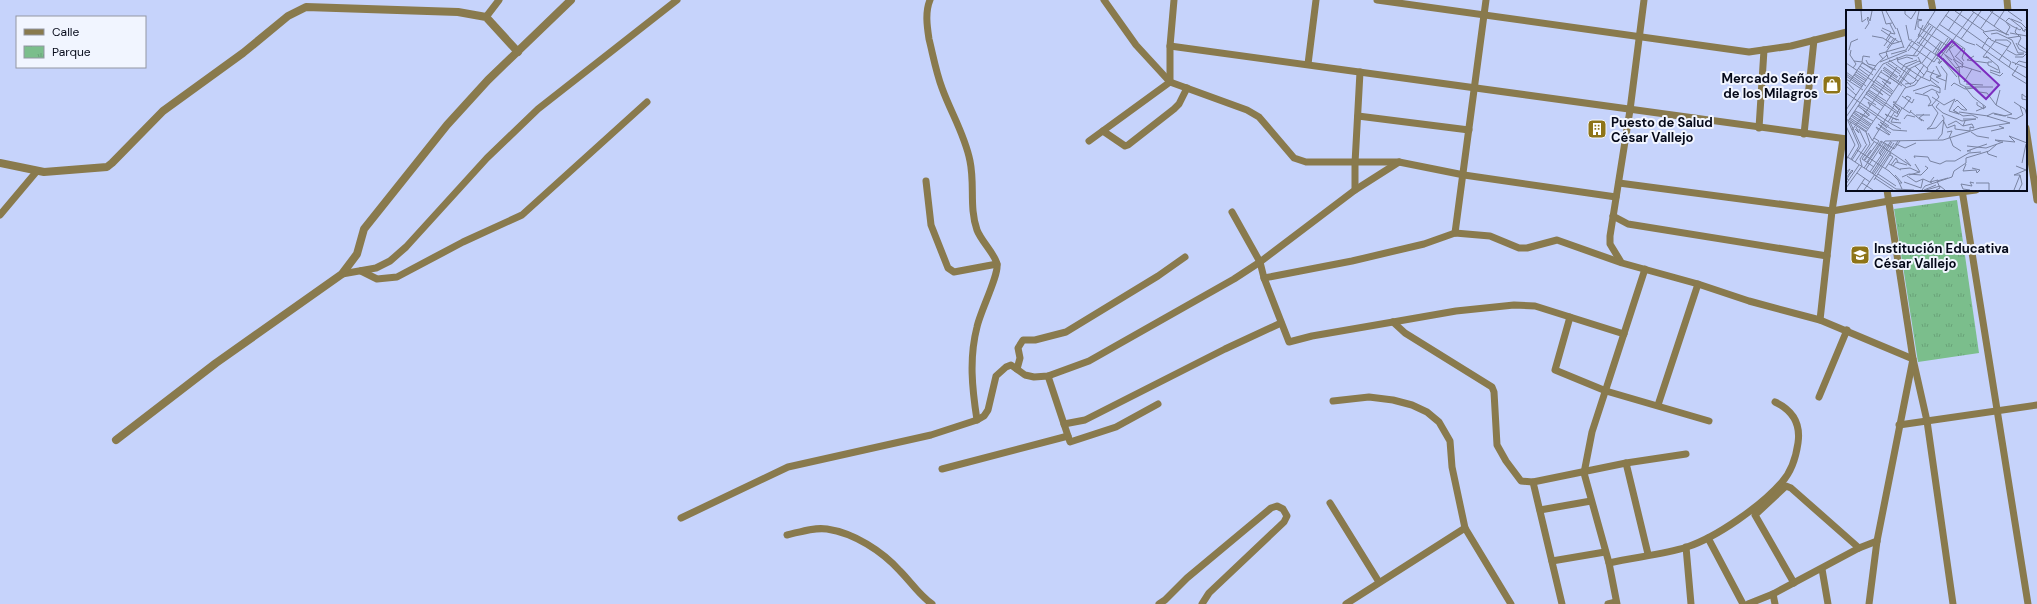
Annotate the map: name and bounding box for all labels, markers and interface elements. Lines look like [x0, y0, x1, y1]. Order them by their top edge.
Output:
inset map [1846, 10, 2027, 191]
legend [16, 16, 146, 68]
text: Calle [52, 24, 79, 40]
text: Parque [52, 44, 91, 60]
place label: Mercado Señor de los Milagros [1721, 70, 1819, 102]
shop icon: Mercado Señor de los Milagros [1821, 74, 1843, 96]
place label: Puesto de Salud César Vallejo [1611, 114, 1713, 146]
building icon: Puesto de Salud César Vallejo [1586, 118, 1608, 140]
place label: Institución Educativa César Vallejo [1874, 240, 2009, 272]
school or university icon: Institución Educativa César Vallejo [1849, 244, 1871, 266]

